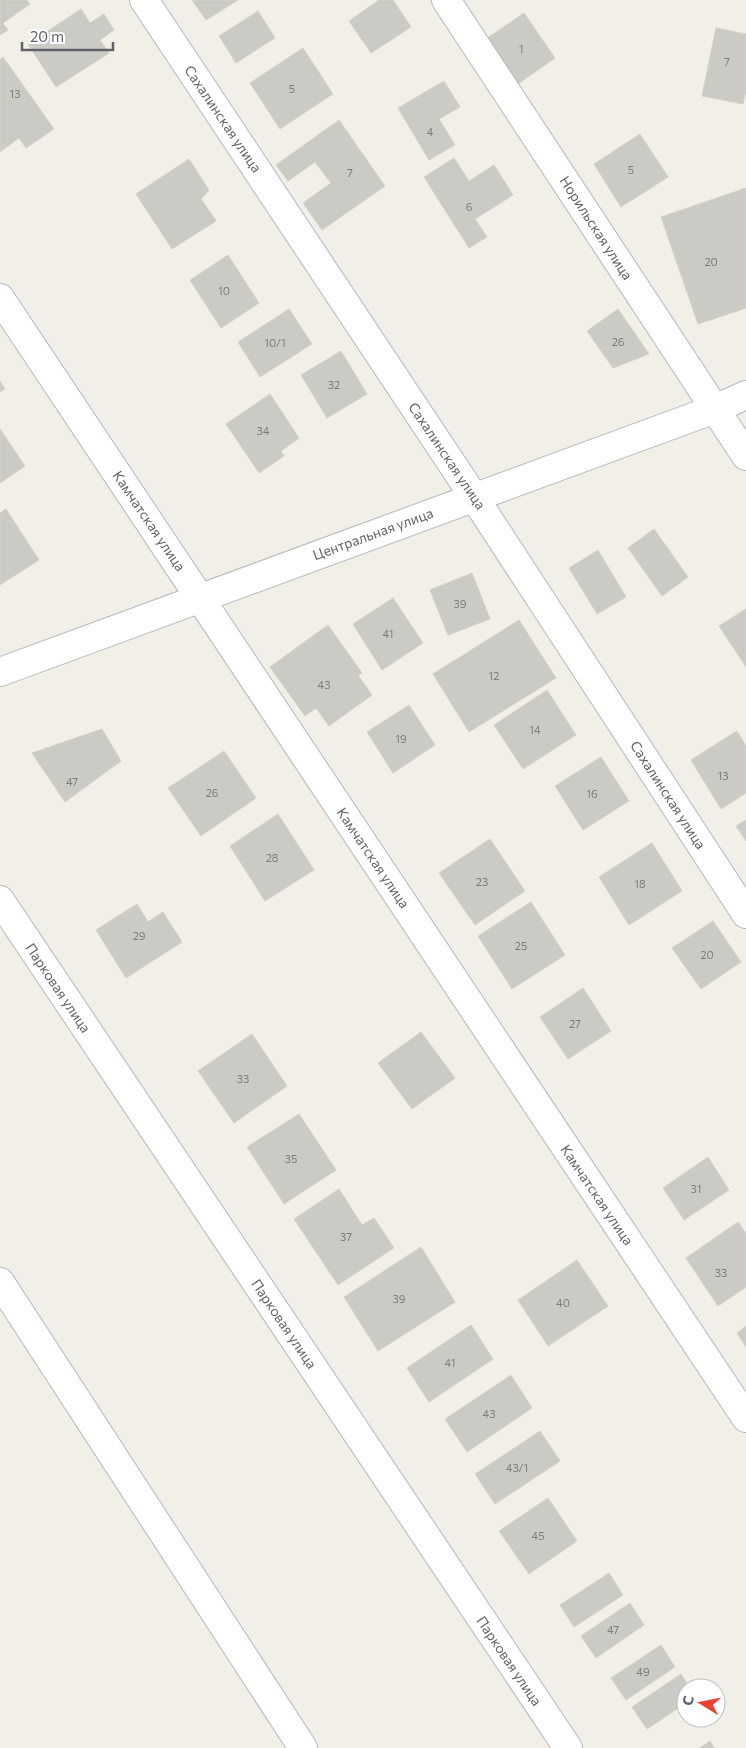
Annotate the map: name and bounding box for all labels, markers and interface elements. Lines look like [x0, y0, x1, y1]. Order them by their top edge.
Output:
scale bar [22, 20, 114, 52]
text: 20 m [30, 27, 64, 45]
house number: 1 [519, 42, 523, 55]
house number: 7 [724, 55, 730, 68]
street label: Сахалинская улица [181, 62, 266, 176]
house number: 5 [289, 82, 295, 95]
house number: 13 [10, 87, 20, 100]
house number: 4 [427, 125, 434, 138]
house number: 5 [628, 163, 634, 176]
house number: 7 [347, 166, 353, 179]
street label: Норильская улица [557, 173, 636, 283]
house number: 6 [466, 200, 473, 213]
house number: 20 [704, 255, 718, 268]
house number: 10 [218, 284, 230, 297]
house number: 26 [612, 335, 625, 348]
house number: 10/1 [264, 336, 286, 349]
house number: 32 [328, 378, 340, 391]
street label: Сахалинская улица [405, 399, 490, 513]
house number: 34 [257, 424, 270, 437]
street label: Камчатская улица [109, 467, 189, 574]
street label: Центральная улица [310, 504, 435, 563]
house number: 39 [454, 597, 467, 610]
house number: 41 [383, 627, 393, 640]
house number: 12 [489, 669, 499, 682]
house number: 43 [318, 678, 330, 691]
house number: 14 [529, 723, 541, 736]
house number: 19 [395, 732, 407, 745]
street label: Сахалинская улица [627, 737, 710, 852]
house number: 13 [718, 769, 728, 782]
house number: 47 [66, 775, 78, 788]
house number: 26 [206, 786, 219, 799]
house number: 16 [586, 787, 598, 800]
street label: Камчатская улица [333, 804, 413, 911]
house number: 28 [266, 851, 279, 864]
house number: 23 [476, 875, 488, 888]
house number: 18 [634, 877, 646, 890]
house number: 29 [133, 929, 146, 942]
house number: 25 [515, 939, 527, 952]
street label: Парковая улица [22, 940, 95, 1036]
house number: 20 [700, 948, 714, 961]
house number: 27 [569, 1017, 581, 1030]
house number: 33 [237, 1072, 249, 1085]
street label: Камчатская улица [557, 1141, 637, 1248]
house number: 35 [285, 1152, 297, 1165]
house number: 31 [691, 1182, 701, 1195]
house number: 37 [340, 1230, 352, 1243]
house number: 33 [715, 1266, 727, 1279]
street label: Парковая улица [248, 1276, 321, 1372]
house number: 39 [393, 1292, 406, 1305]
house number: 40 [556, 1296, 570, 1309]
house number: 41 [445, 1356, 455, 1369]
house number: 43 [483, 1407, 495, 1420]
house number: 43/1 [506, 1461, 528, 1474]
house number: 45 [532, 1529, 544, 1542]
street label: Парковая улица [473, 1613, 546, 1709]
house number: 47 [607, 1623, 619, 1636]
house number: 49 [636, 1665, 650, 1678]
north arrow [676, 1678, 726, 1728]
text: С [679, 1694, 697, 1707]

